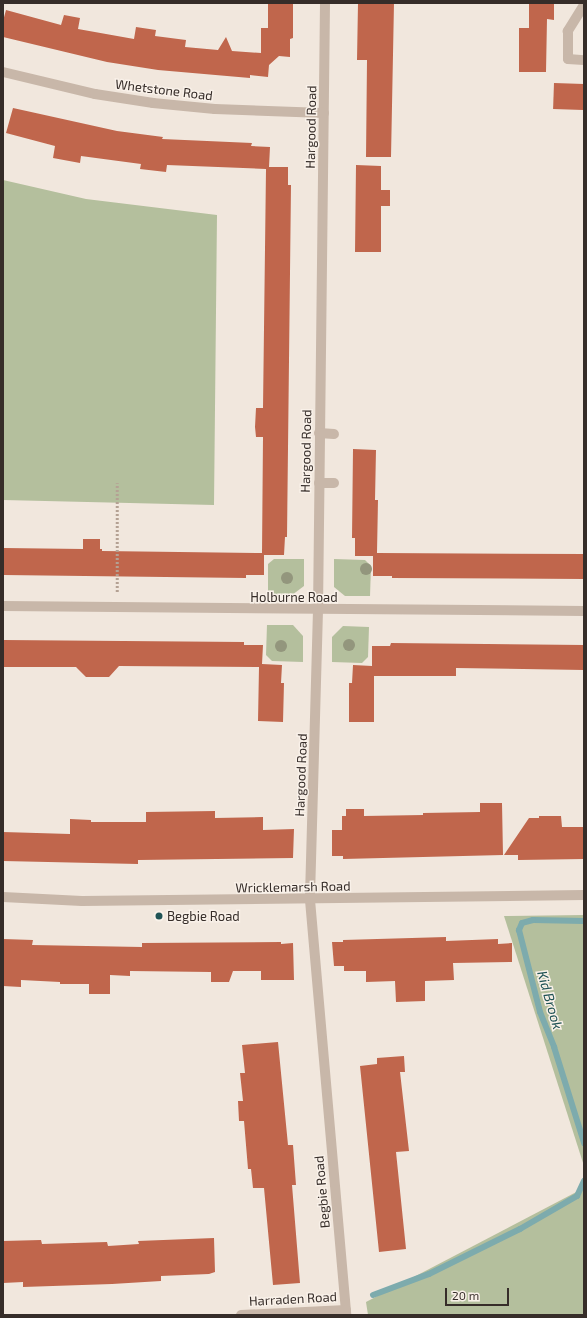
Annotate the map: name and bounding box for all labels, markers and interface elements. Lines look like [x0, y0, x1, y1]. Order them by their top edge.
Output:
street label: Whetstone Road [114, 76, 214, 104]
street label: Hargood Road [302, 85, 320, 169]
street label: Hargood Road [297, 409, 315, 493]
street label: Holburne Road [250, 589, 338, 605]
street label: Hargood Road [292, 733, 310, 817]
street label: Wricklemarsh Road [235, 878, 351, 896]
place label: Begbie Road [167, 908, 240, 924]
marker: Begbie Road [154, 911, 164, 921]
water label: Kid Brook [534, 969, 566, 1031]
street label: Begbie Road [311, 1155, 333, 1229]
scale bar [447, 1280, 511, 1306]
text: 20 m [452, 1288, 479, 1302]
street label: Harraden Road [249, 1289, 337, 1309]

